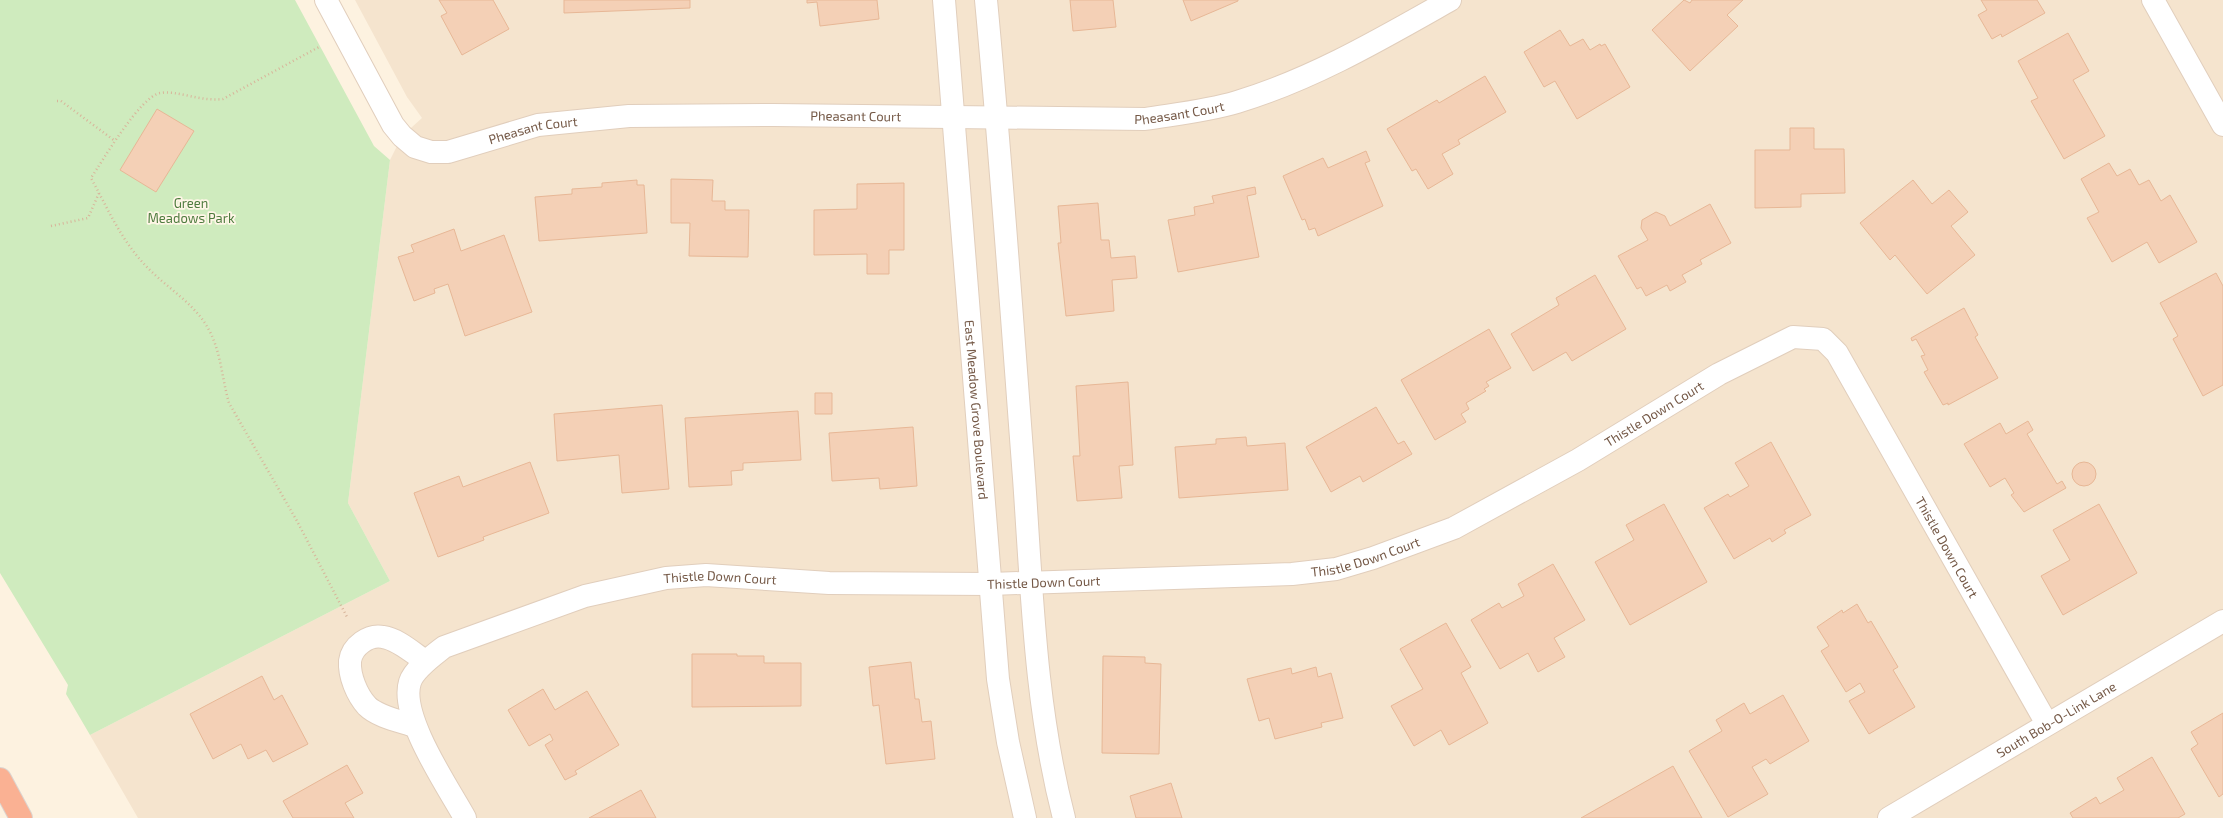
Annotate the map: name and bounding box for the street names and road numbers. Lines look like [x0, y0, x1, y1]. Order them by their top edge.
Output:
street label: Pheasant Court [1134, 98, 1226, 127]
street label: Pheasant Court [810, 107, 901, 124]
street label: Pheasant Court [487, 113, 578, 147]
street label: East Meadow Grove Boulevard [961, 319, 992, 500]
street label: Thistle Down Court [1601, 377, 1706, 450]
street label: Thistle Down Court [1912, 494, 1982, 600]
street label: Thistle Down Court [1310, 533, 1422, 580]
street label: Thistle Down Court [663, 567, 777, 588]
street label: Thistle Down Court [987, 572, 1101, 592]
street label: South Bob-O-Link Lane [1993, 678, 2119, 761]

